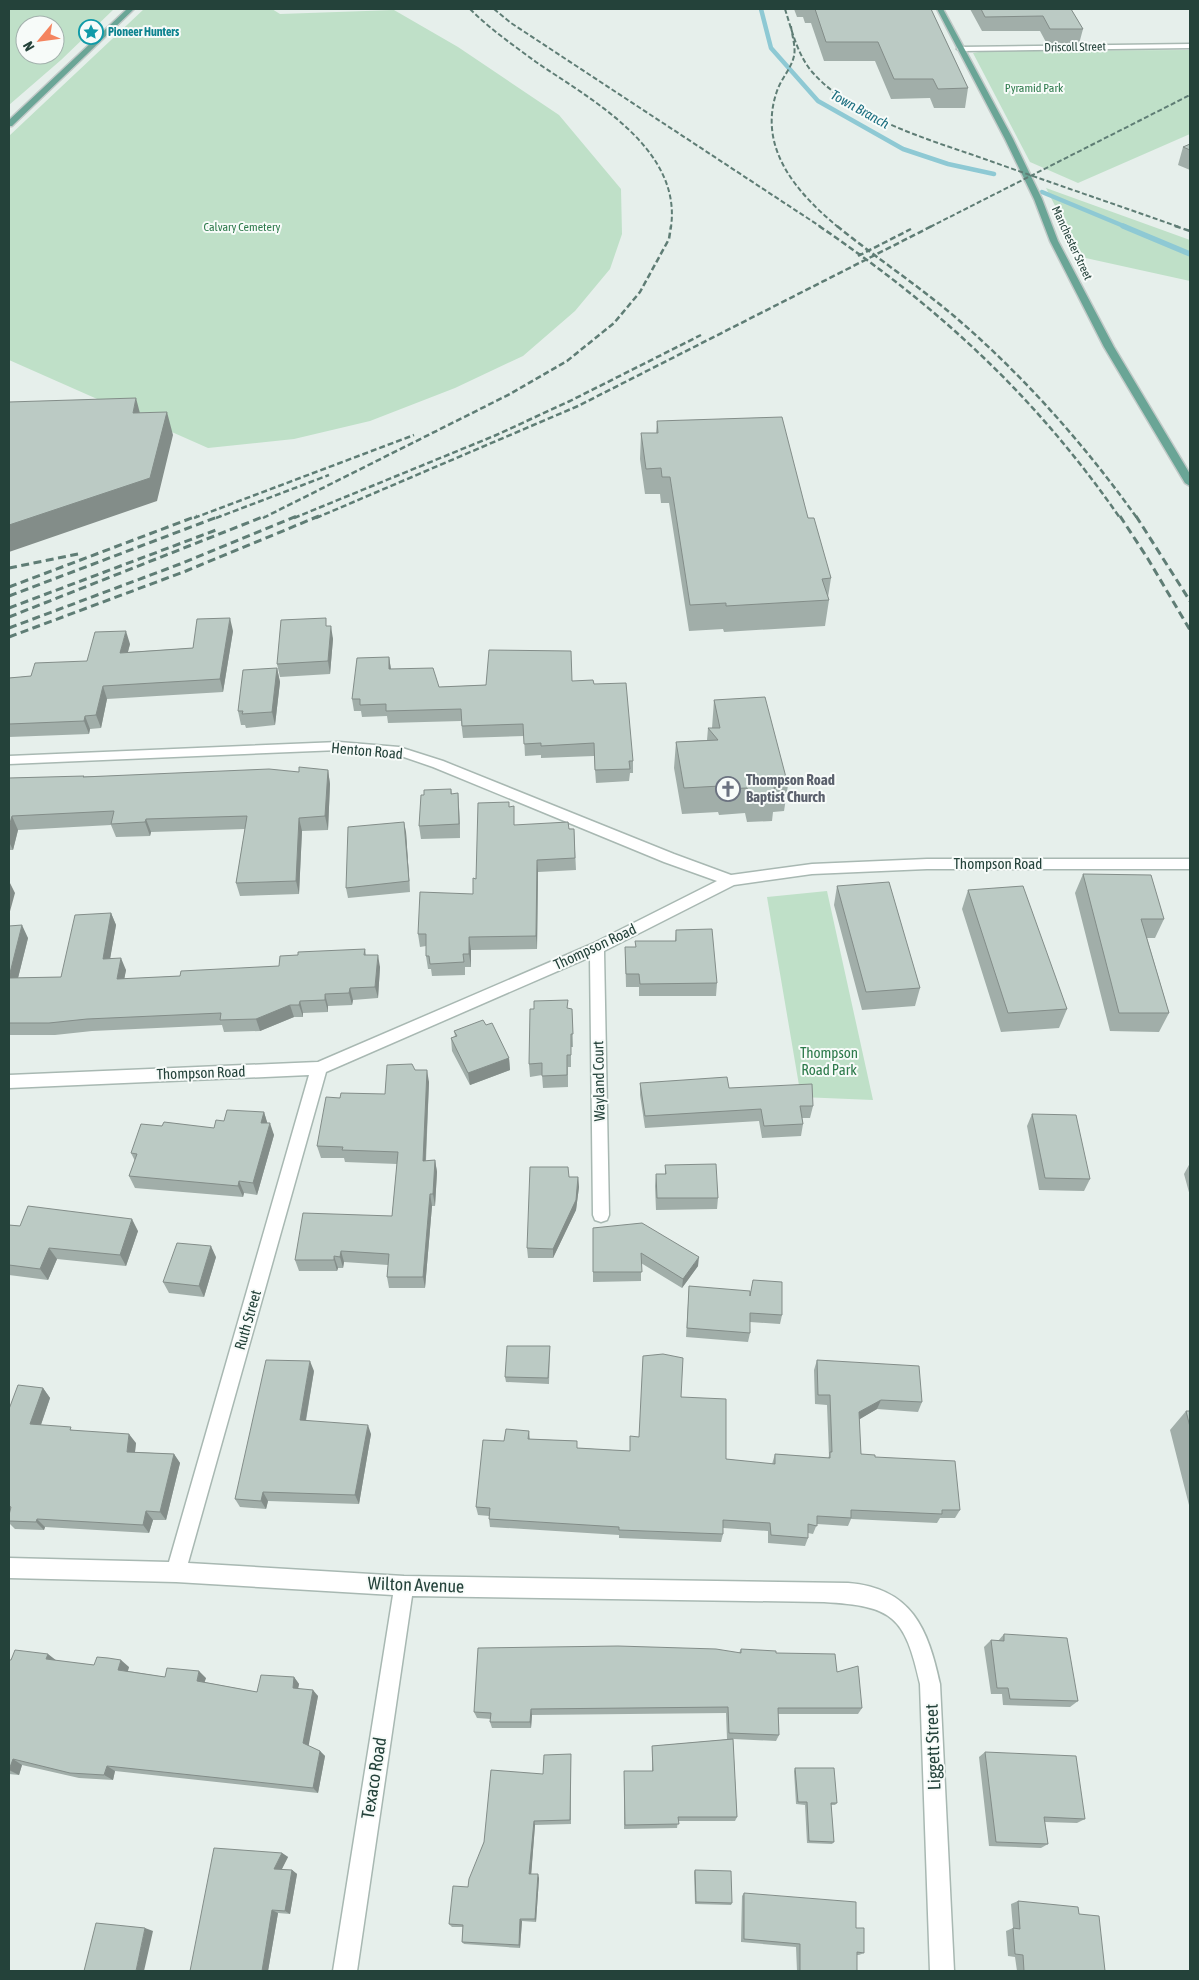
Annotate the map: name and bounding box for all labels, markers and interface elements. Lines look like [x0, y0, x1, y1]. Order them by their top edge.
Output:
north arrow [15, 15, 65, 65]
place icon: Pioneer Hunters [78, 19, 104, 45]
place label: Pioneer Hunters [108, 25, 180, 39]
text: N [20, 39, 38, 54]
street label: Driscoll Street [1044, 39, 1106, 55]
park label: Pyramid Park [1005, 81, 1064, 95]
water label: Town Branch [828, 86, 892, 132]
street label: Manchester Street [1049, 204, 1095, 283]
park label: Calvary Cemetery [204, 220, 280, 234]
street label: Henton Road [330, 739, 404, 762]
place label: Thompson Road Baptist Church [746, 771, 835, 805]
church icon: Thompson Road Baptist Church [715, 776, 741, 802]
street label: Thompson Road [954, 855, 1042, 872]
street label: Thompson Road [551, 920, 639, 973]
street label: Wayland Court [589, 1041, 608, 1121]
park label: Thompson Road Park [800, 1044, 858, 1078]
street label: Thompson Road [156, 1062, 246, 1083]
street label: Ruth Street [231, 1288, 264, 1352]
street label: Wilton Avenue [367, 1572, 465, 1597]
street label: Liggett Street [920, 1703, 945, 1791]
street label: Texaco Road [357, 1736, 390, 1820]

